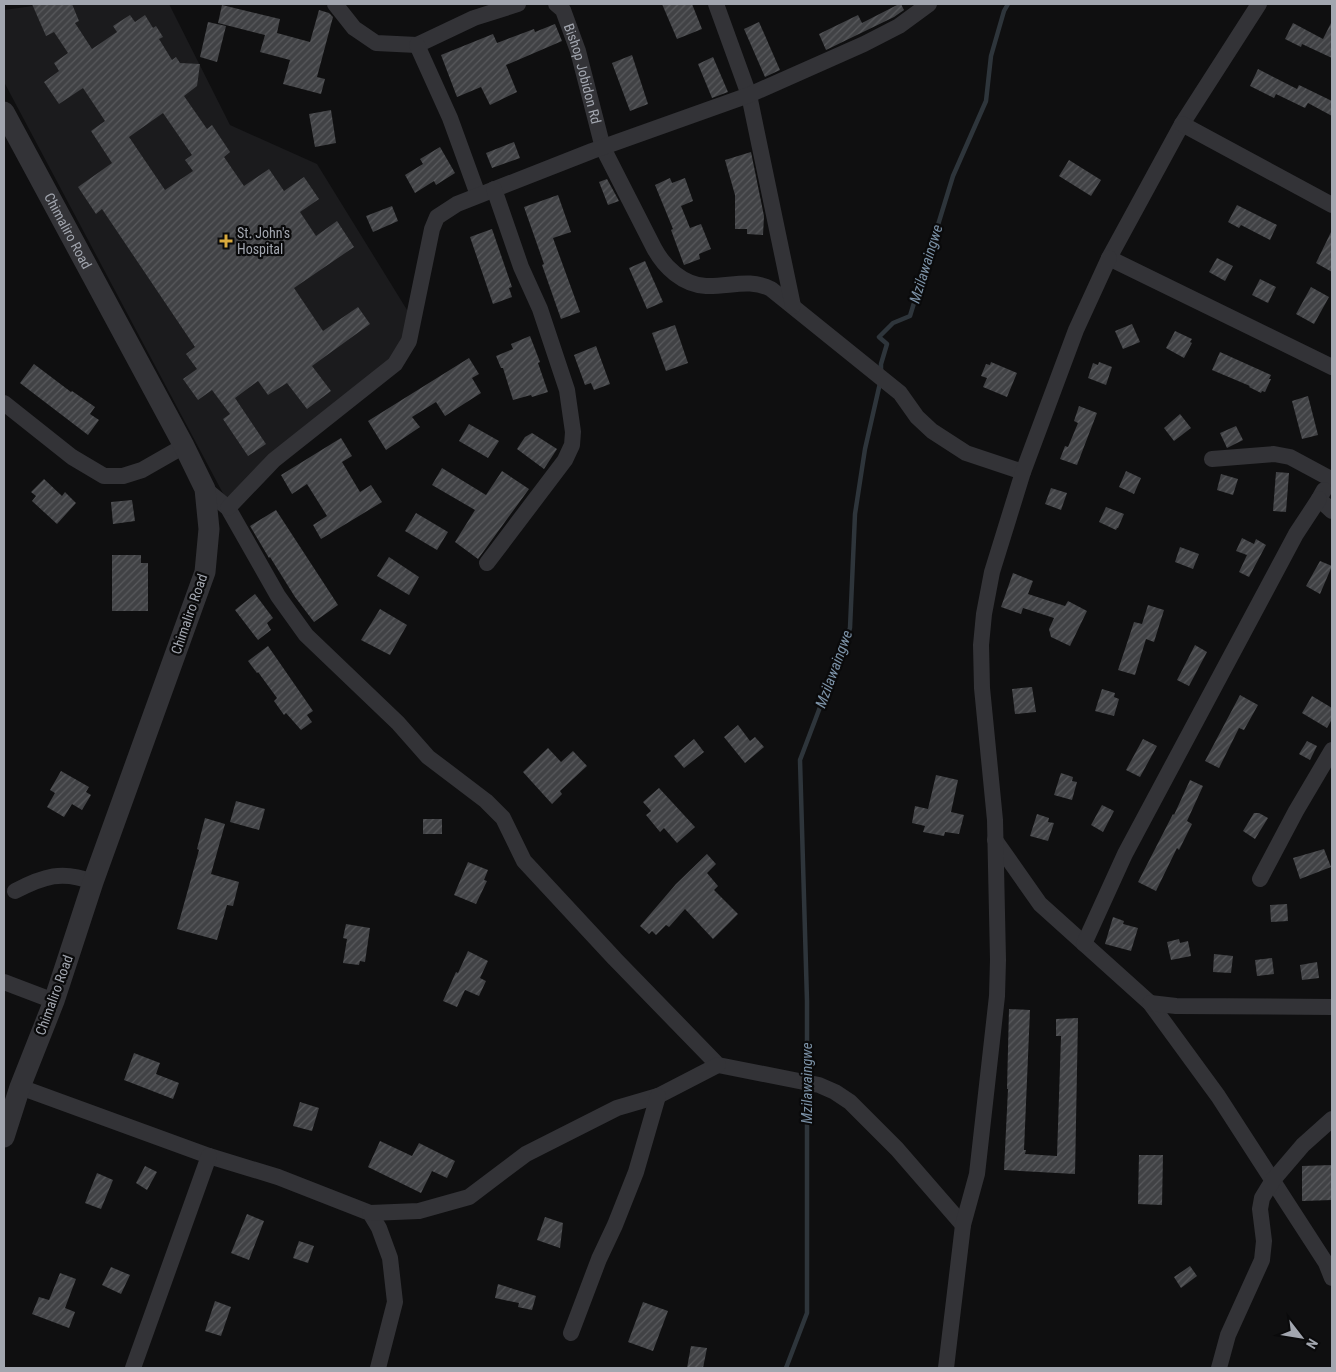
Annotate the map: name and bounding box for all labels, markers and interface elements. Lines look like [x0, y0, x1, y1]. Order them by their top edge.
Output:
street label: Bishop Jobidon Rd [561, 21, 604, 125]
street label: Chimaliro Road [41, 190, 95, 272]
water label: Mzilawaingwe [906, 222, 947, 306]
place label: St. John's Hospital [237, 225, 290, 257]
marker: St. John's Hospital [219, 234, 233, 248]
street label: Chimaliro Road [168, 572, 210, 656]
water label: Mzilawaingwe [812, 628, 856, 710]
street label: Chimaliro Road [32, 953, 76, 1037]
water label: Mzilawaingwe [798, 1042, 816, 1124]
north arrow [1276, 1312, 1326, 1362]
text: N [1303, 1336, 1321, 1351]

